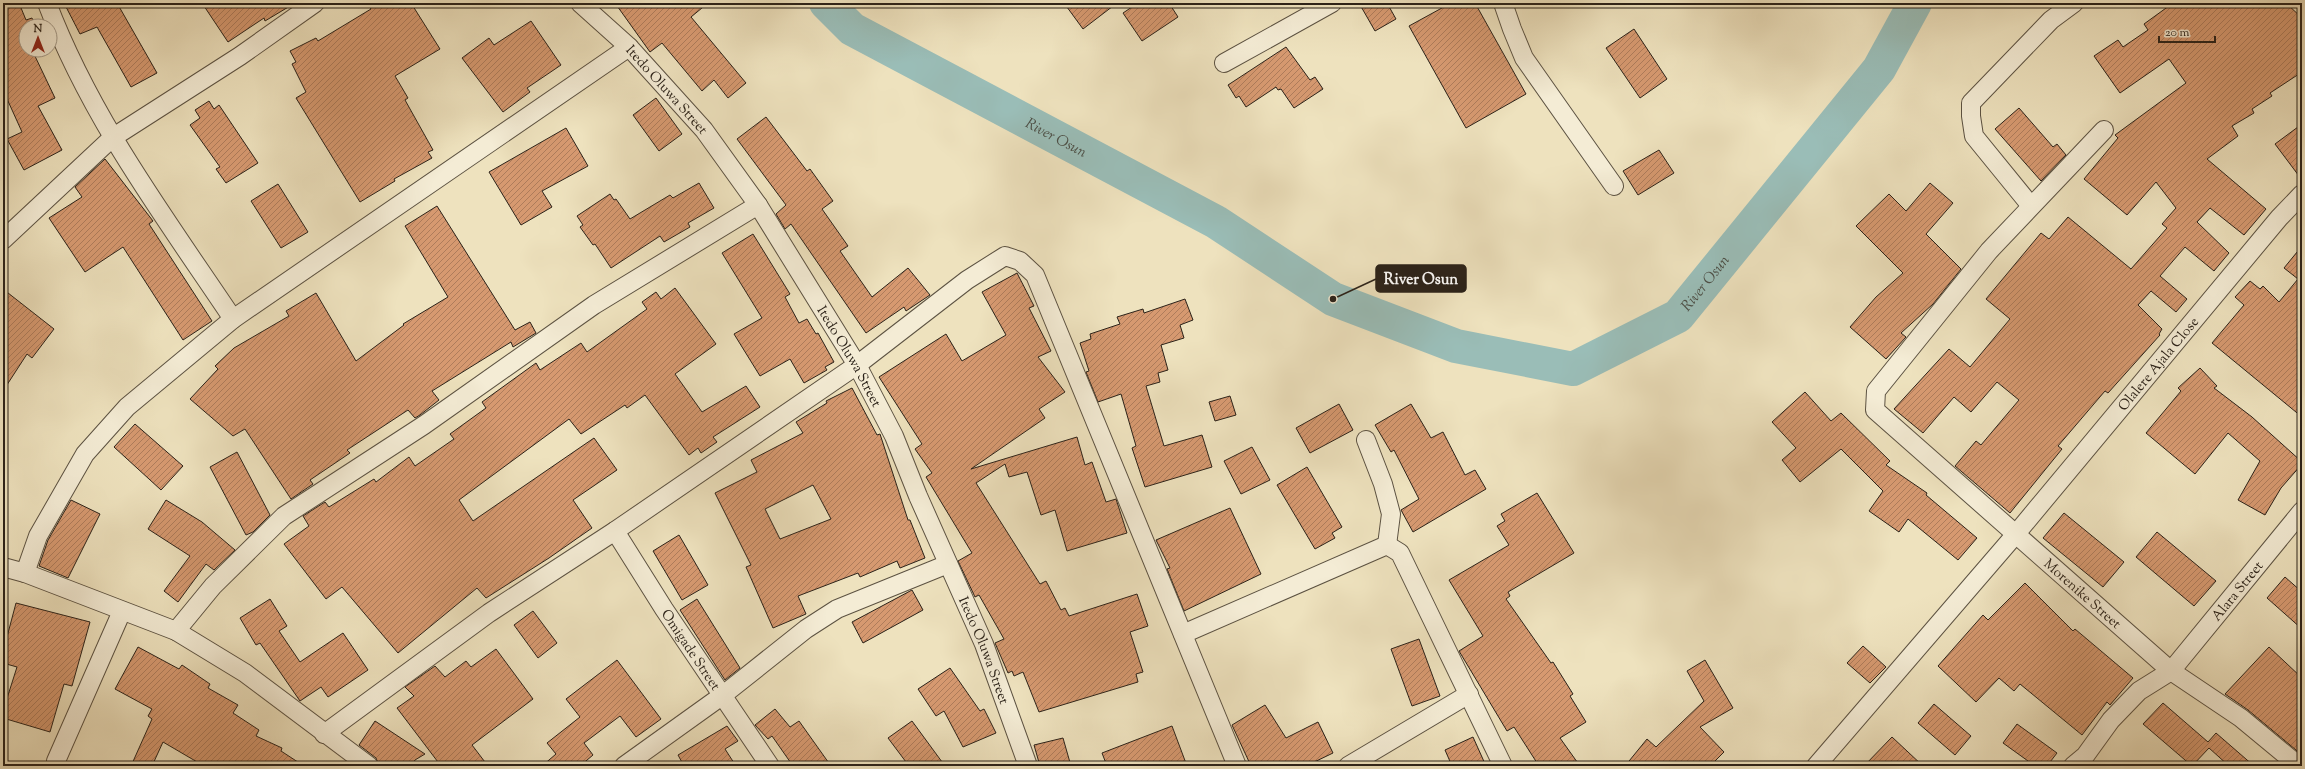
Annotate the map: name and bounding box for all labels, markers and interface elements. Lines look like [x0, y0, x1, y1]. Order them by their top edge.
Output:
north arrow [18, 18, 58, 58]
scale bar [2159, 18, 2215, 44]
text: N [33, 21, 43, 37]
text: 20 m [2165, 24, 2190, 42]
street label: Itedo Oluwa Street [620, 42, 712, 139]
water label: River Osun [1021, 114, 1090, 164]
water label: River Osun [1677, 251, 1735, 316]
callout: River Osun [1376, 265, 1466, 292]
text: River Osun [1384, 270, 1458, 291]
street label: Itedo Oluwa Street [811, 303, 885, 411]
street label: Olalere Ajala Close [2114, 313, 2204, 416]
street label: Morenike Street [2038, 555, 2125, 635]
street label: Alara Street [2208, 557, 2269, 626]
street label: Itedo Oluwa Street [952, 594, 1013, 708]
street label: Omigade Street [655, 606, 724, 695]

